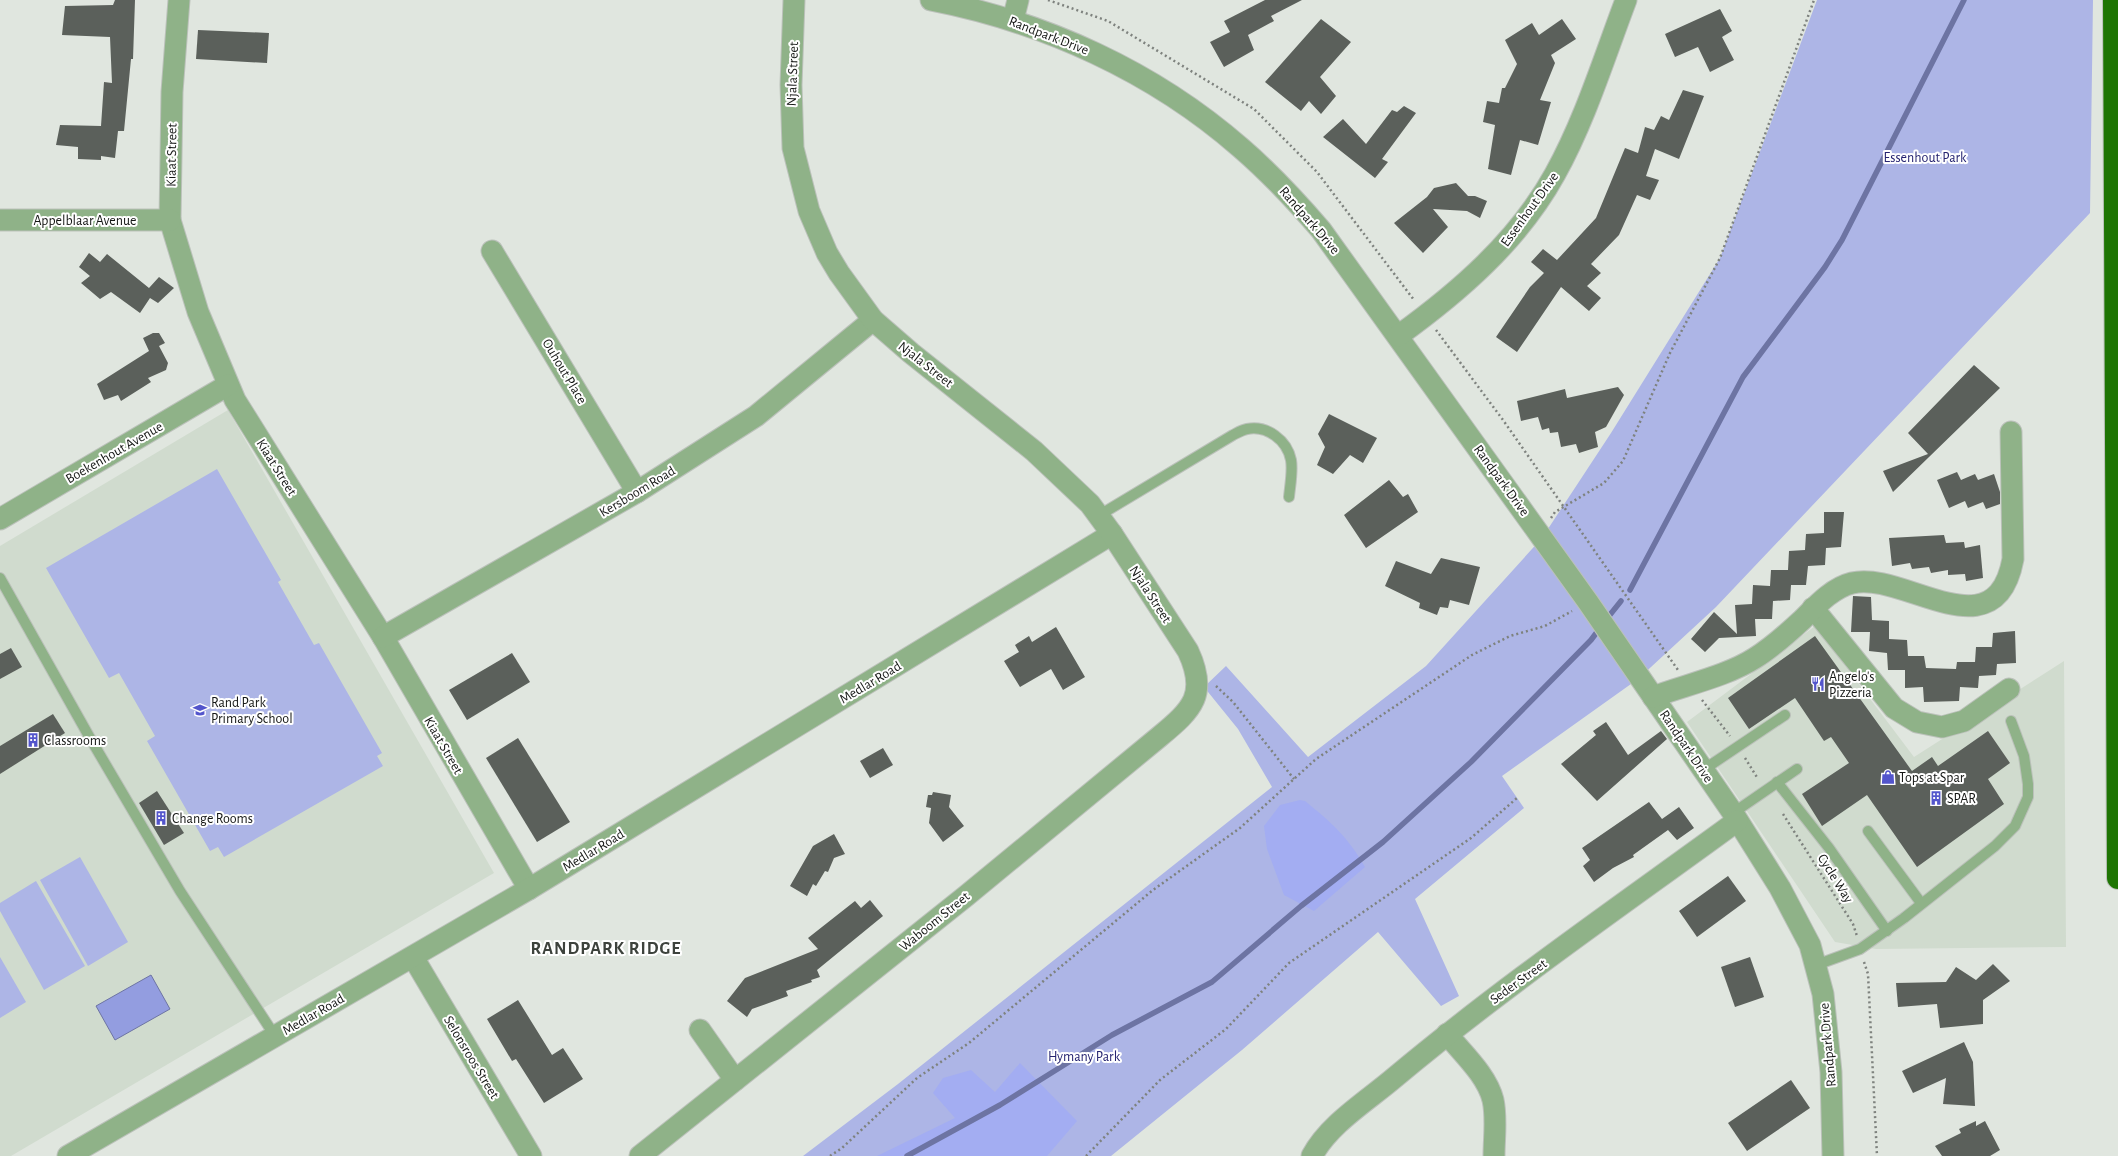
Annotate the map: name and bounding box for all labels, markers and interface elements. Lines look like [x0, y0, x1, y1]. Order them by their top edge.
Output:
street label: Randpark Drive [1007, 14, 1090, 58]
street label: Njala Street [785, 41, 801, 107]
street label: Kiaat Street [164, 123, 180, 187]
park label: Essenhout Park [1883, 151, 1967, 165]
street label: Essenhout Drive [1498, 170, 1561, 249]
street label: Randpark Drive [1276, 184, 1342, 257]
street label: Appelblaar Avenue [33, 214, 137, 228]
street label: Ouhout Place [539, 337, 589, 406]
street label: Njala Street [895, 339, 956, 391]
street label: Boekenhout Avenue [64, 419, 165, 486]
street label: Kiaat Street [253, 437, 299, 499]
street label: Randpark Drive [1471, 442, 1532, 519]
street label: Kersboom Road [597, 464, 678, 520]
street label: Njala Street [1127, 564, 1174, 626]
street label: Medlar Road [837, 659, 904, 707]
place label: Angelo's Pizzeria [1829, 670, 1875, 700]
restaurant icon: Angelo's Pizzeria [1810, 676, 1826, 692]
place label: Rand Park Primary School [211, 696, 293, 726]
school or university icon: Rand Park Primary School [192, 702, 208, 718]
street label: Randpark Drive [1657, 708, 1715, 785]
street label: Kiaat Street [421, 714, 465, 777]
building icon: Classrooms [25, 732, 41, 748]
place label: Classrooms [44, 734, 106, 748]
shop icon: Tops at Spar [1880, 769, 1896, 785]
place label: Tops at Spar [1899, 771, 1965, 785]
building icon: SPAR [1928, 790, 1944, 806]
place label: SPAR [1947, 792, 1976, 806]
building icon: Change Rooms [153, 810, 169, 826]
place label: Change Rooms [172, 812, 253, 826]
street label: Medlar Road [560, 827, 627, 875]
street label: Cycle Way [1815, 852, 1856, 905]
street label: Waboom Street [897, 889, 973, 954]
district label: RANDPARK RIDGE [531, 940, 681, 958]
street label: Seder Street [1488, 956, 1550, 1007]
street label: Medlar Road [280, 992, 347, 1038]
street label: Randpark Drive [1817, 1002, 1839, 1087]
street label: Selonsroos Street [441, 1014, 502, 1102]
park label: Hymany Park [1048, 1050, 1121, 1064]

